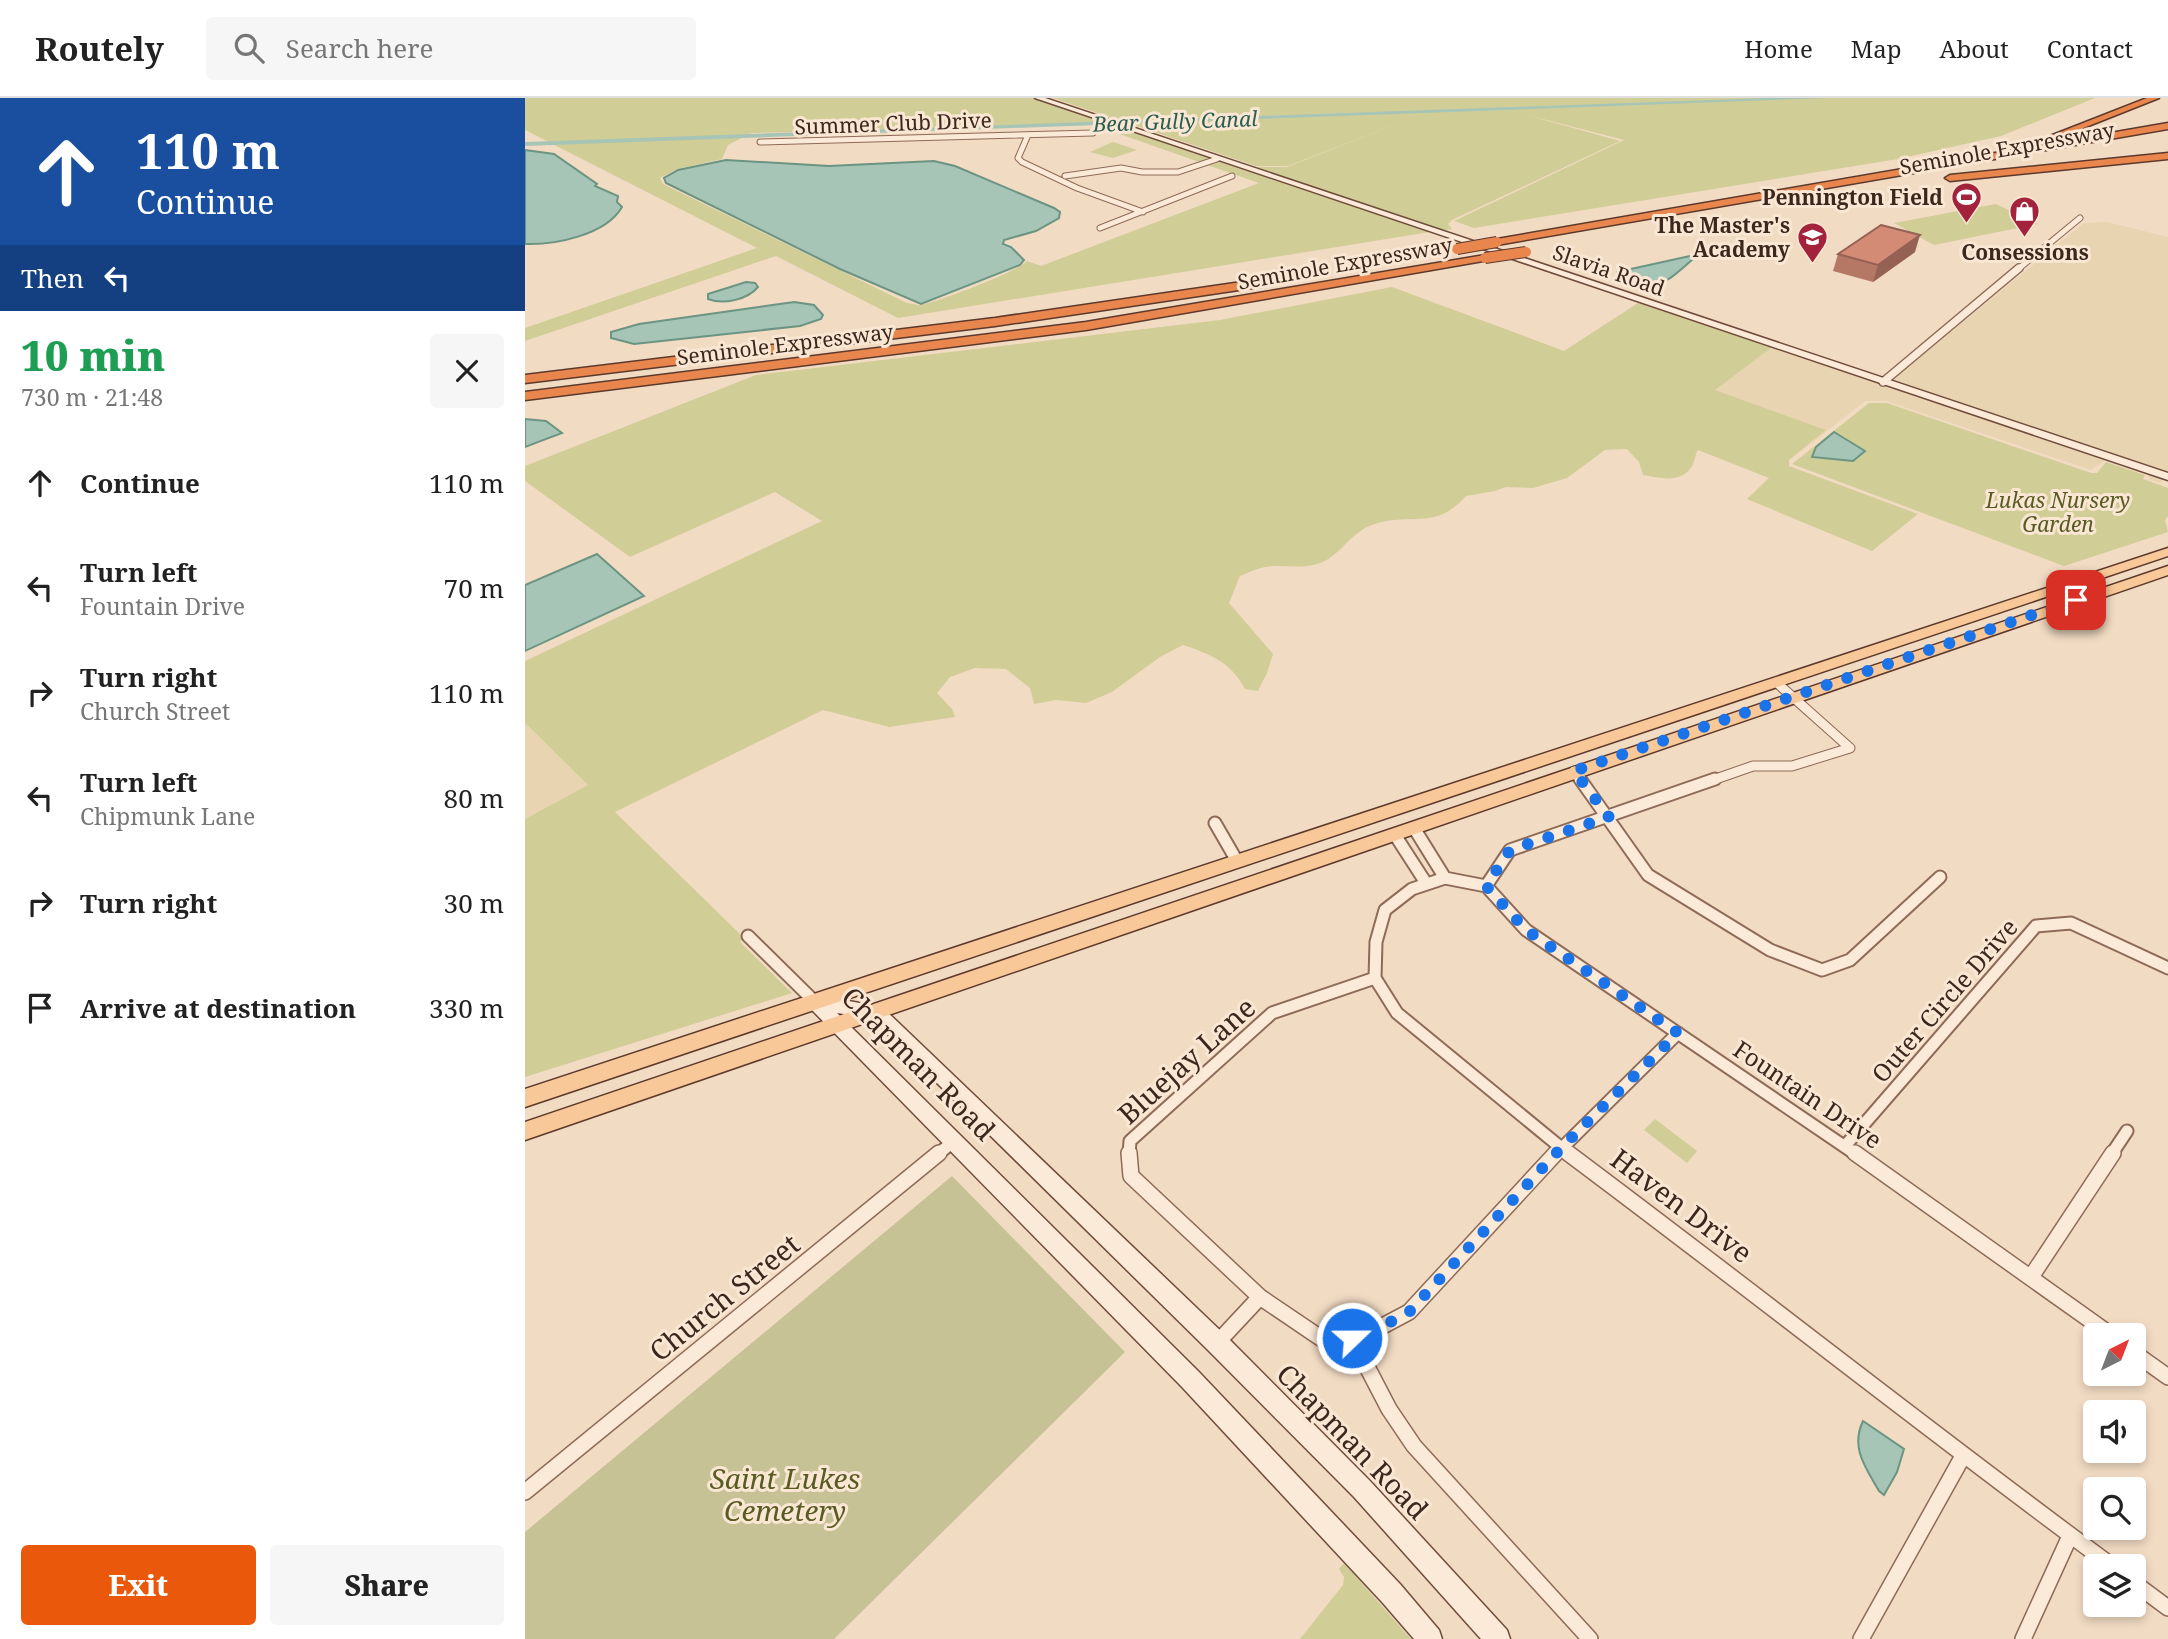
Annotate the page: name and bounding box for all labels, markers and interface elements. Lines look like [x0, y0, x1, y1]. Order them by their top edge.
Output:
search box [206, 17, 696, 80]
text: Routely [35, 26, 164, 71]
icon: search [230, 29, 268, 67]
text: Search here [286, 30, 433, 66]
text: Home [1744, 32, 1813, 65]
text: Map [1851, 32, 1902, 65]
text: About [1940, 32, 2009, 65]
text: Contact [2047, 32, 2133, 65]
water label: Bear Gully Canal [1091, 104, 1258, 138]
street label: Summer Club Drive [794, 106, 992, 140]
street label: Seminole Expressway [1897, 115, 2117, 181]
text: 110 m [136, 117, 280, 183]
icon: ahead [21, 126, 112, 217]
text: Continue [136, 180, 274, 223]
sports icon: Pennington Field [1949, 180, 1983, 224]
place label: Pennington Field [1762, 183, 1943, 211]
shop icon: Consessions [2008, 195, 2042, 239]
place label: The Master's Academy [1654, 211, 1791, 263]
school or university icon: The Master's Academy [1796, 220, 1830, 264]
street label: Seminole Expressway [1235, 230, 1455, 296]
street label: Slavia Road [1549, 238, 1669, 302]
place label: Consessions [1961, 238, 2089, 266]
icon: left [98, 259, 136, 297]
text: Then [21, 260, 84, 296]
street label: Seminole Expressway [675, 317, 895, 371]
text: 10 min [21, 326, 165, 383]
button: close [430, 334, 504, 408]
text: 730 m · 21:48 [21, 381, 163, 413]
icon: ahead [21, 464, 59, 502]
text: Continue [80, 465, 200, 501]
text: 110 m [429, 465, 504, 501]
park label: Lukas Nursery Garden [1985, 486, 2130, 538]
text: Turn left [80, 554, 197, 590]
icon: left [21, 569, 59, 607]
text: 70 m [444, 570, 504, 606]
pin [2046, 570, 2106, 630]
icon: arrive [2057, 581, 2095, 619]
text: Fountain Drive [80, 590, 245, 622]
text: Turn right [80, 659, 217, 695]
icon: right [21, 674, 59, 712]
text: 110 m [429, 675, 504, 711]
text: Church Street [80, 695, 230, 727]
text: Turn left [80, 764, 197, 800]
icon: left [21, 779, 59, 817]
text: 80 m [444, 780, 504, 816]
text: Chipmunk Lane [80, 800, 255, 832]
icon: right [21, 884, 59, 922]
text: Turn right [80, 885, 217, 921]
text: 30 m [444, 885, 504, 921]
street label: Outer Circle Drive [1864, 911, 2024, 1089]
street label: Chapman Road [834, 978, 1004, 1148]
street label: Bluejay Lane [1109, 988, 1263, 1132]
icon: arrive [21, 989, 59, 1027]
text: Arrive at destination [80, 990, 356, 1026]
text: 330 m [429, 990, 504, 1026]
street label: Fountain Drive [1727, 1032, 1889, 1156]
street label: Haven Drive [1603, 1139, 1761, 1271]
street label: Church Street [641, 1225, 807, 1369]
position arrow [1315, 1301, 1389, 1375]
north arrow [2083, 1323, 2145, 1386]
map controls [2083, 1323, 2146, 1617]
street label: Chapman Road [1269, 1355, 1437, 1527]
button: sound [2083, 1400, 2146, 1463]
park label: Saint Lukes Cemetery [710, 1459, 860, 1529]
button: search [2083, 1477, 2146, 1540]
button: Exit [21, 1545, 256, 1625]
button: Share [270, 1545, 504, 1625]
button: layers [2083, 1554, 2146, 1617]

